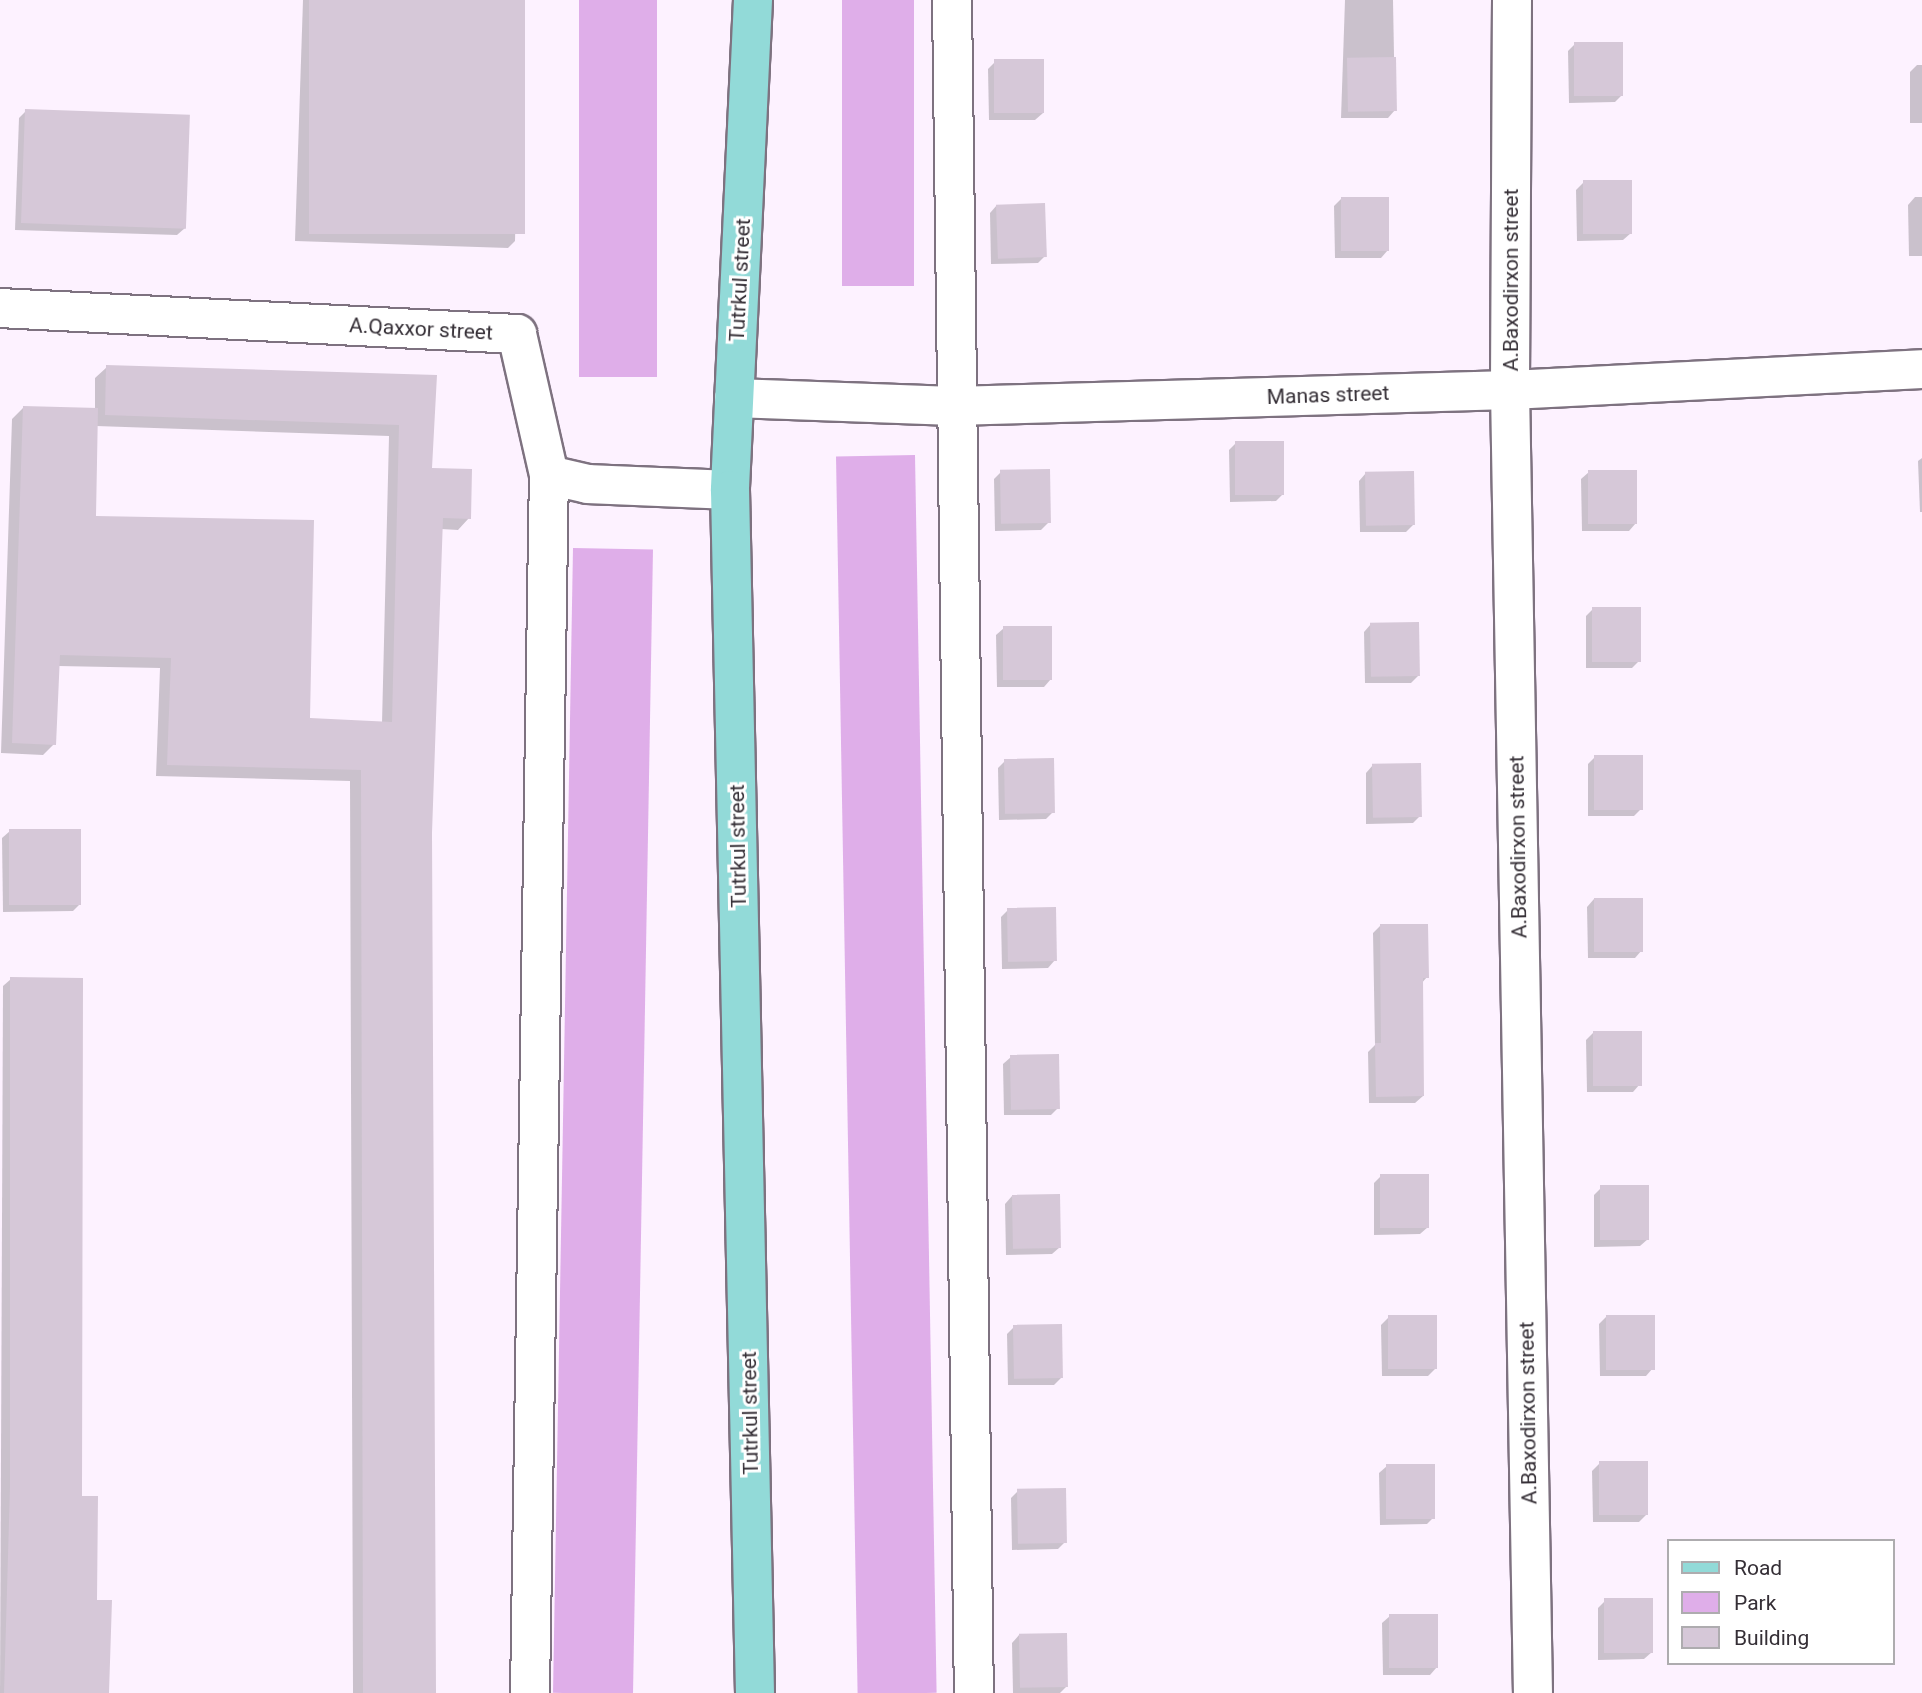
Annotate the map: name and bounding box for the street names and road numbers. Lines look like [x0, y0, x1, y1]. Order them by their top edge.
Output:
street label: A.Baxodirxon street [1498, 189, 1524, 371]
street label: Tutrkul street [724, 218, 756, 342]
street label: A.Qaxxor street [349, 313, 493, 345]
street label: Manas street [1266, 380, 1390, 410]
street label: A.Baxodirxon street [1504, 755, 1532, 939]
street label: Tutrkul street [724, 784, 752, 908]
street label: A.Baxodirxon street [1514, 1321, 1542, 1505]
street label: Tutrkul street [736, 1351, 764, 1475]

